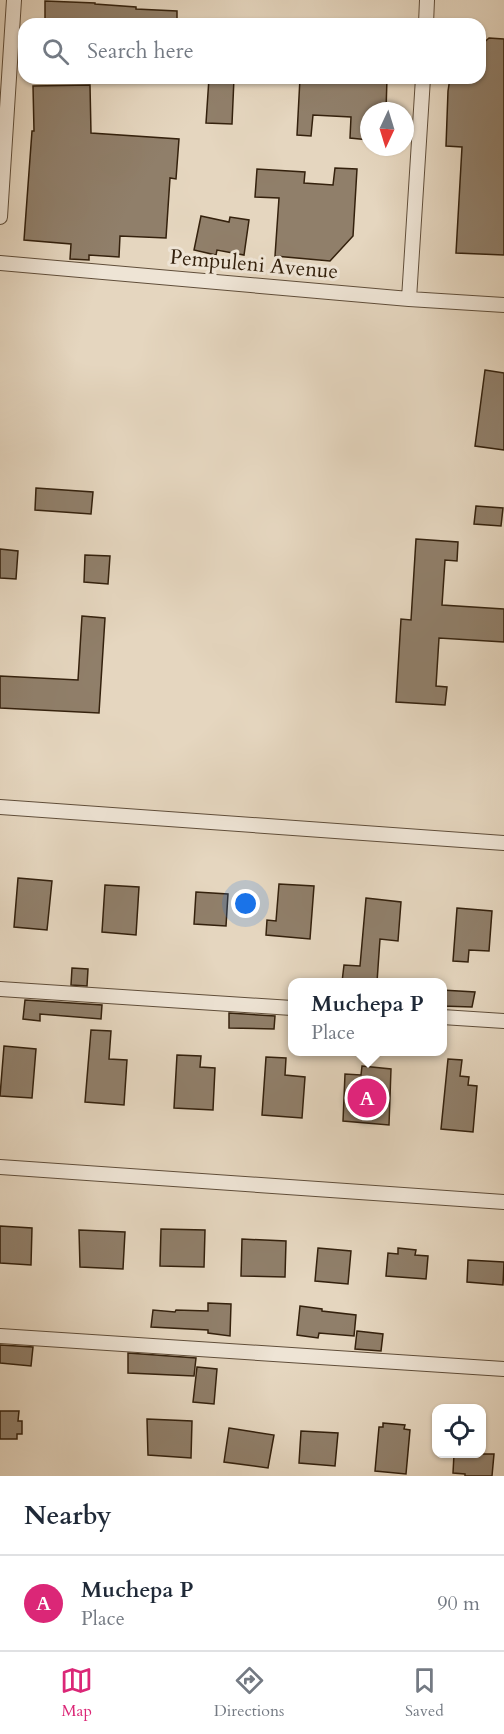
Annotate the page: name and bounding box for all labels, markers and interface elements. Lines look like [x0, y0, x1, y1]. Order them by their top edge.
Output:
search box [18, 18, 486, 84]
icon: search [39, 35, 72, 68]
text: Search here [87, 36, 194, 66]
north arrow [360, 102, 414, 156]
street label: Pempuleni Avenue [169, 243, 339, 286]
your location [231, 889, 260, 918]
popup [288, 978, 447, 1056]
text: Muchepa P [311, 989, 424, 1019]
text: Place [311, 1019, 355, 1046]
pin: A [348, 1076, 386, 1120]
map controls [432, 1404, 486, 1458]
button: locate [432, 1404, 486, 1458]
text: Nearby [24, 1498, 112, 1533]
text: Muchepa P [81, 1575, 193, 1605]
text: A [36, 1590, 51, 1617]
text: 90 m [437, 1590, 480, 1617]
text: Place [81, 1605, 125, 1632]
tab: Map [60, 1664, 93, 1722]
tab: Directions [214, 1664, 284, 1722]
tab: Saved [405, 1664, 444, 1722]

